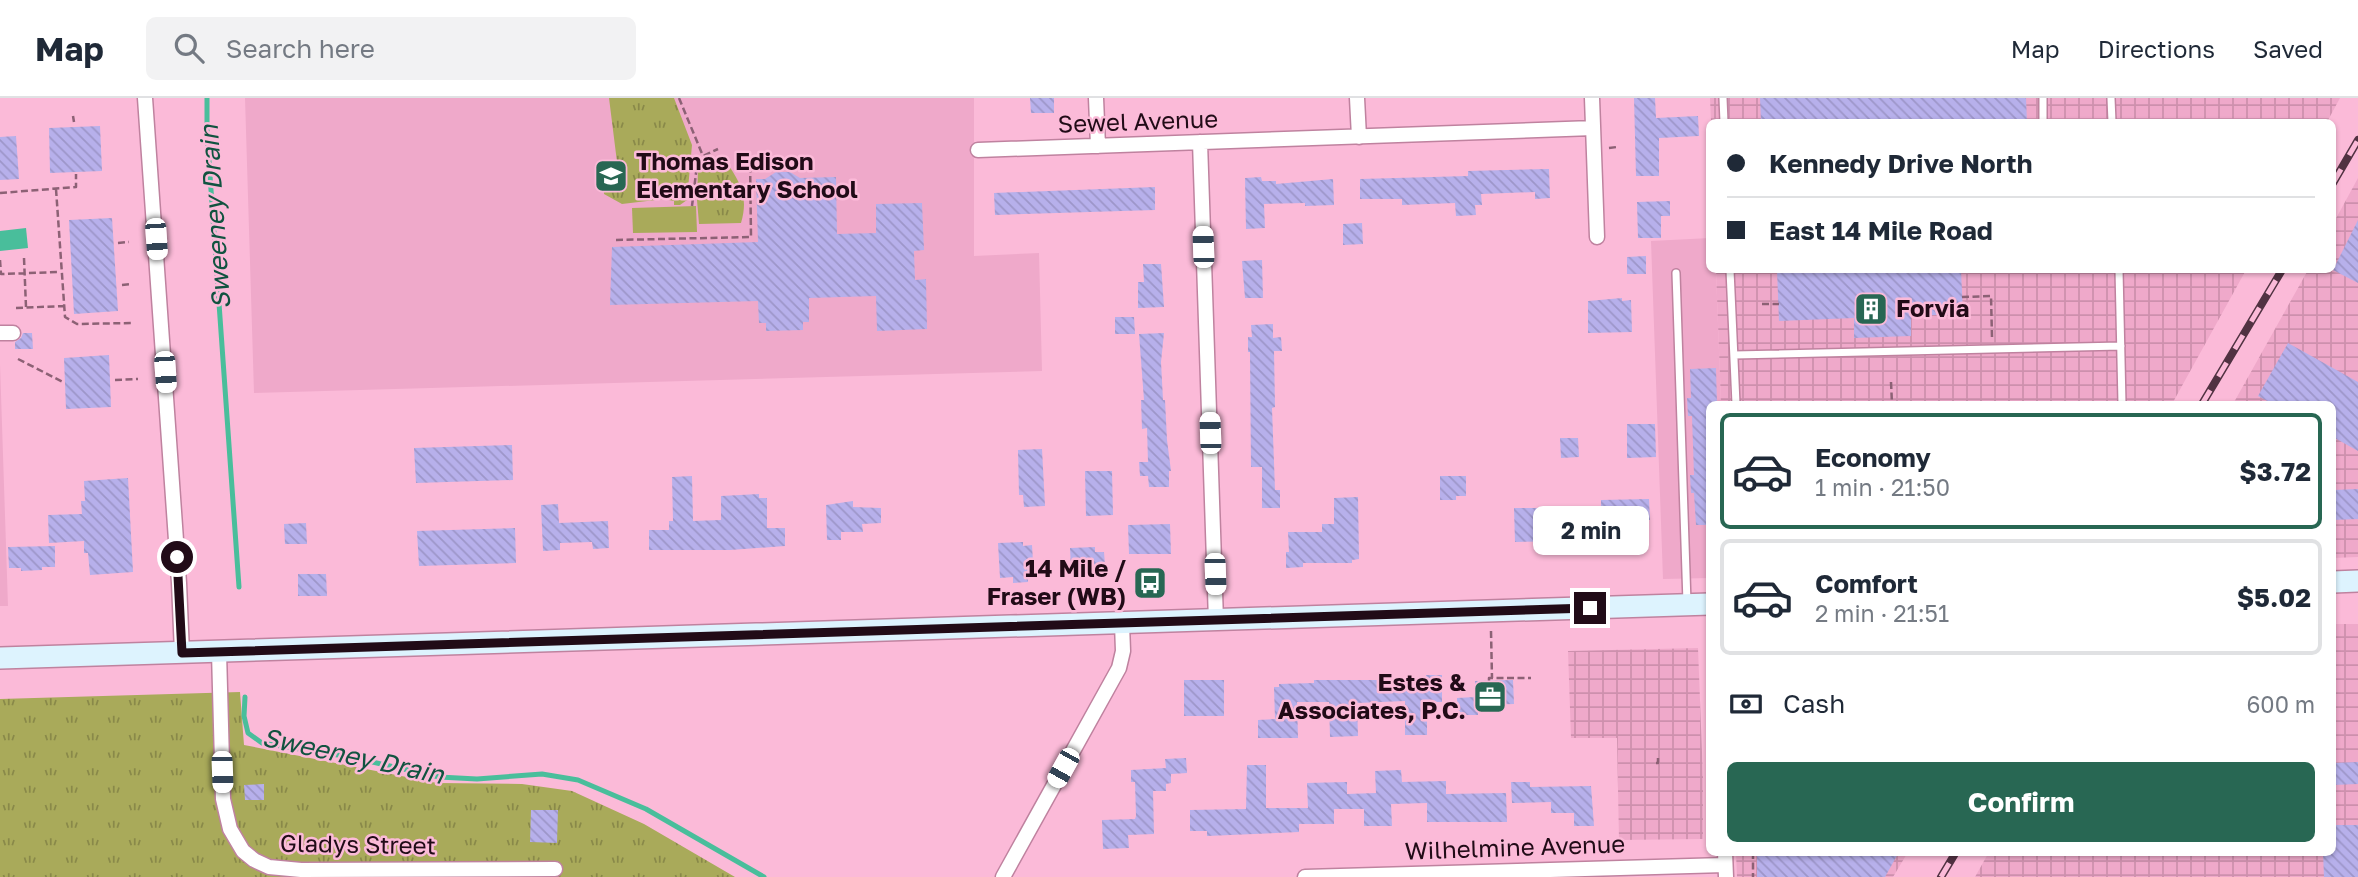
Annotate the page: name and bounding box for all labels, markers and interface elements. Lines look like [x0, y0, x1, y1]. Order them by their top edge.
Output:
search box [146, 17, 636, 80]
text: Map [35, 29, 104, 68]
icon: search [170, 29, 208, 67]
text: Search here [226, 33, 375, 64]
text: Map [2011, 34, 2060, 63]
text: Directions [2098, 34, 2215, 63]
text: Saved [2253, 34, 2323, 63]
street label: Sewel Avenue [1057, 103, 1219, 138]
water label: Sweeney Drain [193, 123, 236, 310]
place label: Thomas Edison Elementary School [636, 146, 858, 203]
text: Kennedy Drive North [1769, 148, 2032, 179]
school or university icon: Thomas Edison Elementary School [592, 157, 630, 195]
text: East 14 Mile Road [1769, 215, 1993, 246]
car [145, 217, 168, 261]
car [1192, 226, 1215, 268]
building icon: Forvia [1852, 290, 1890, 328]
place label: Forvia [1896, 293, 1969, 322]
car [154, 350, 177, 394]
car [1199, 412, 1222, 454]
icon: car [1731, 440, 1794, 503]
text: Economy [1815, 442, 1931, 473]
text: $3.72 [2239, 456, 2311, 487]
text: 1 min · 21:50 [1815, 473, 1950, 501]
callout: 2 min [1532, 506, 1648, 556]
text: 2 min [1561, 516, 1621, 544]
route start [161, 541, 193, 573]
place label: 14 Mile / Fraser (WB) [987, 553, 1126, 610]
car [1204, 553, 1227, 595]
bus stop icon: 14 Mile / Fraser (WB) [1131, 564, 1169, 602]
icon: car [1731, 566, 1794, 629]
text: Comfort [1815, 568, 1918, 599]
text: $5.02 [2237, 582, 2311, 613]
route end [1574, 592, 1606, 624]
text: 2 min · 21:51 [1815, 599, 1949, 627]
place label: Estes & Associates, P.C. [1278, 667, 1466, 724]
office icon: Estes & Associates, P.C. [1471, 678, 1509, 716]
icon: cash [1727, 685, 1765, 723]
text: Cash [1783, 688, 1845, 719]
text: 600 m [2246, 690, 2315, 718]
water label: Sweeney Drain [260, 721, 448, 790]
car [1044, 745, 1083, 791]
car [211, 751, 234, 793]
button: Confirm [1727, 762, 2315, 842]
street label: Gladys Street [280, 828, 436, 859]
street label: Wilhelmine Avenue [1404, 828, 1626, 865]

